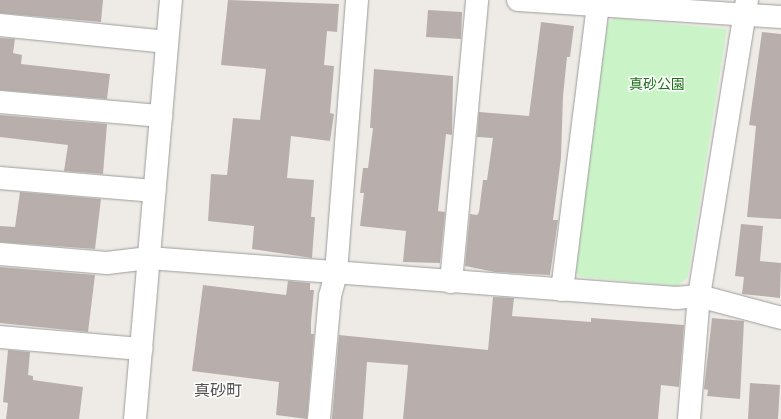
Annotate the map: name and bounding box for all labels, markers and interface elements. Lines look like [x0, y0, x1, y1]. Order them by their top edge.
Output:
park label: 真砂公園 [629, 76, 685, 92]
district label: 真砂町 [194, 380, 242, 400]

